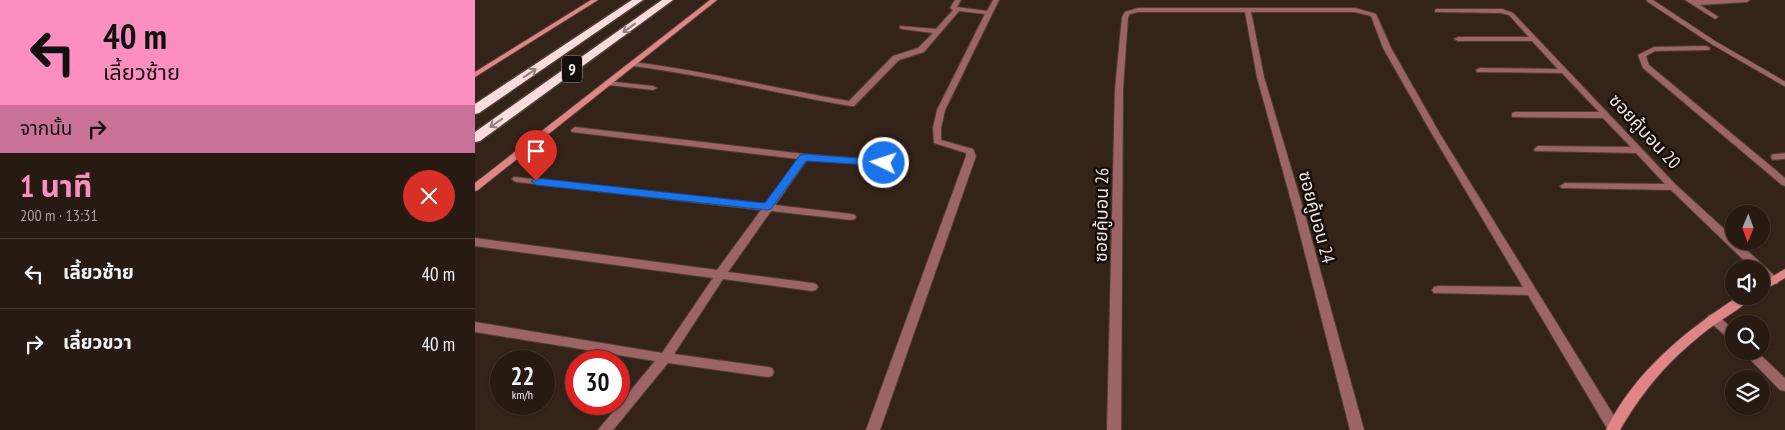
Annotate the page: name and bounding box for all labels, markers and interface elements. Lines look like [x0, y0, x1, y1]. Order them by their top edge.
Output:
text: 40 m [103, 13, 167, 59]
icon: left [20, 20, 85, 85]
one-way arrow [623, 23, 636, 34]
road number: 9 [562, 56, 582, 82]
text: เลี้ยวซ้าย [103, 58, 180, 86]
one-way arrow [523, 68, 537, 78]
street label: ซอยคู้บอน 20 [1604, 89, 1686, 174]
icon: right [83, 115, 111, 143]
text: จากนั้น [20, 116, 73, 140]
one-way arrow [489, 118, 503, 128]
pin [515, 130, 557, 181]
position arrow [857, 136, 909, 188]
icon: arrive [522, 137, 550, 165]
text: 1 นาที [20, 166, 92, 205]
street label: ซอยคู้บอน 26 [1089, 168, 1114, 262]
street label: ซอยคู้บอน 24 [1293, 168, 1340, 266]
button: close [403, 170, 455, 222]
text: 200 m · 13:31 [20, 205, 98, 225]
north arrow [1725, 205, 1770, 250]
map controls [1725, 205, 1770, 415]
icon: left [20, 260, 48, 288]
text: เลี้ยวซ้าย [63, 260, 134, 284]
button: sound [1725, 260, 1770, 305]
text: 40 m [422, 262, 455, 286]
button: search [1725, 315, 1770, 360]
icon: right [20, 330, 48, 358]
text: เลี้ยวขวา [63, 330, 132, 354]
text: 40 m [422, 332, 455, 356]
speed limit sign: 30 [565, 350, 630, 415]
text: 22 [511, 360, 534, 392]
button: layers [1725, 370, 1770, 415]
text: km/h [512, 387, 533, 402]

